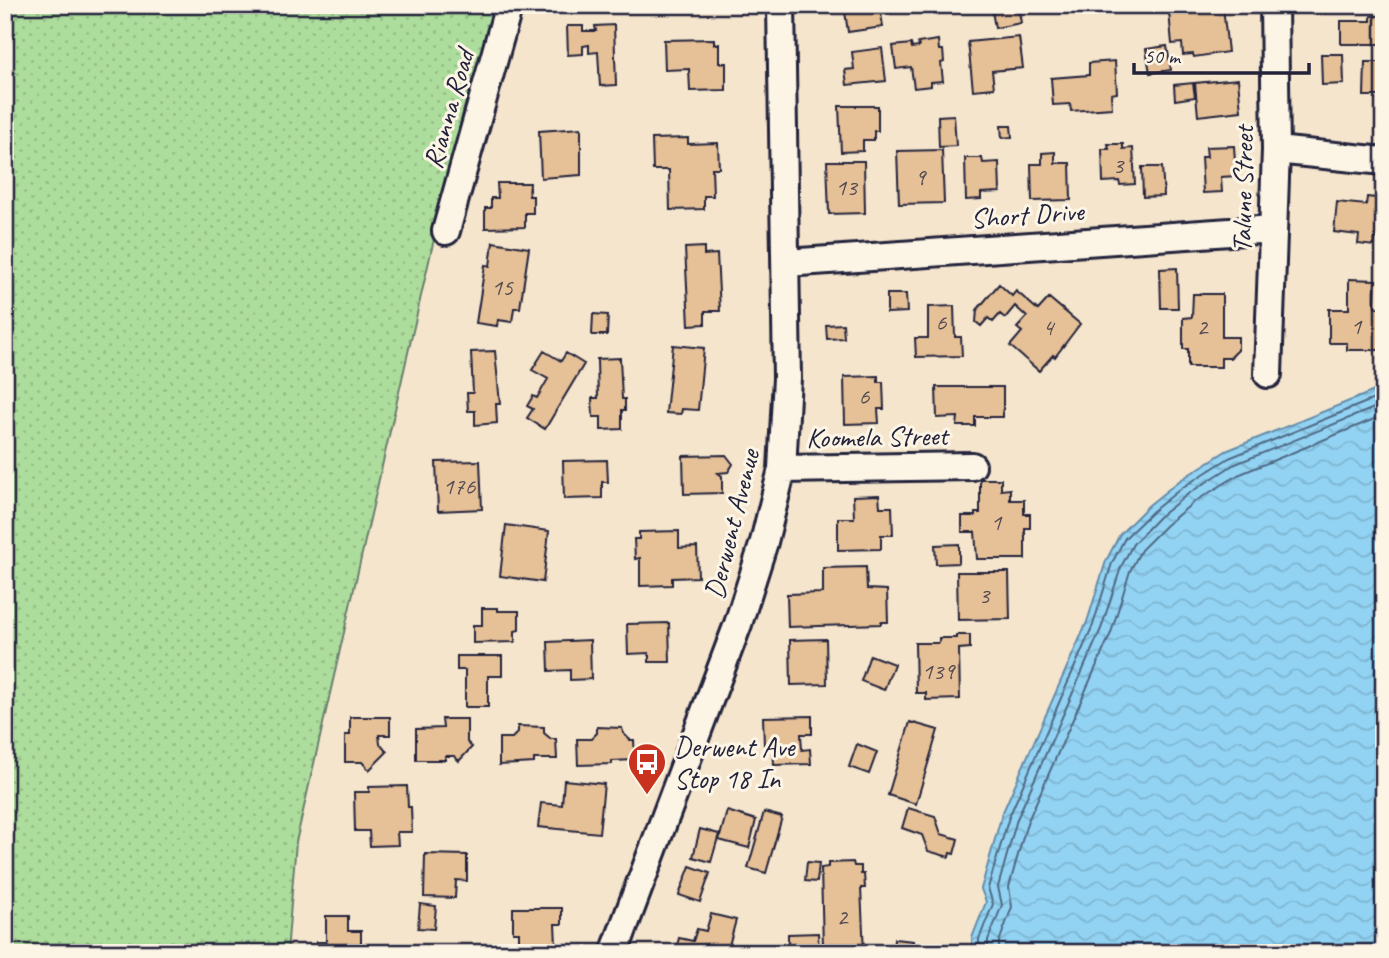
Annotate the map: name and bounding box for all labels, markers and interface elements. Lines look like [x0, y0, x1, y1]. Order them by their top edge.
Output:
scale bar [1134, 32, 1308, 76]
street label: Rianna Road [415, 42, 483, 173]
text: 50 m [1144, 43, 1182, 69]
street label: Talune Street [1224, 123, 1261, 253]
house number: 3 [1113, 150, 1126, 180]
house number: 9 [915, 162, 928, 192]
house number: 13 [835, 172, 859, 202]
street label: Short Drive [969, 193, 1087, 236]
house number: 15 [491, 272, 514, 302]
house number: 6 [936, 307, 948, 337]
house number: 1 [1351, 311, 1363, 341]
house number: 4 [1043, 312, 1056, 342]
house number: 2 [1197, 312, 1210, 342]
house number: 6 [859, 381, 871, 411]
street label: Koomela Street [806, 418, 951, 455]
street label: Derwent Avenue [696, 444, 767, 602]
house number: 176 [443, 471, 476, 501]
house number: 1 [991, 507, 1003, 537]
house number: 3 [979, 580, 992, 610]
house number: 139 [922, 656, 956, 686]
place label: Derwent Ave Stop 18 In [674, 729, 796, 796]
bus stop icon: Derwent Ave Stop 18 In [626, 741, 668, 796]
house number: 2 [837, 902, 850, 932]

